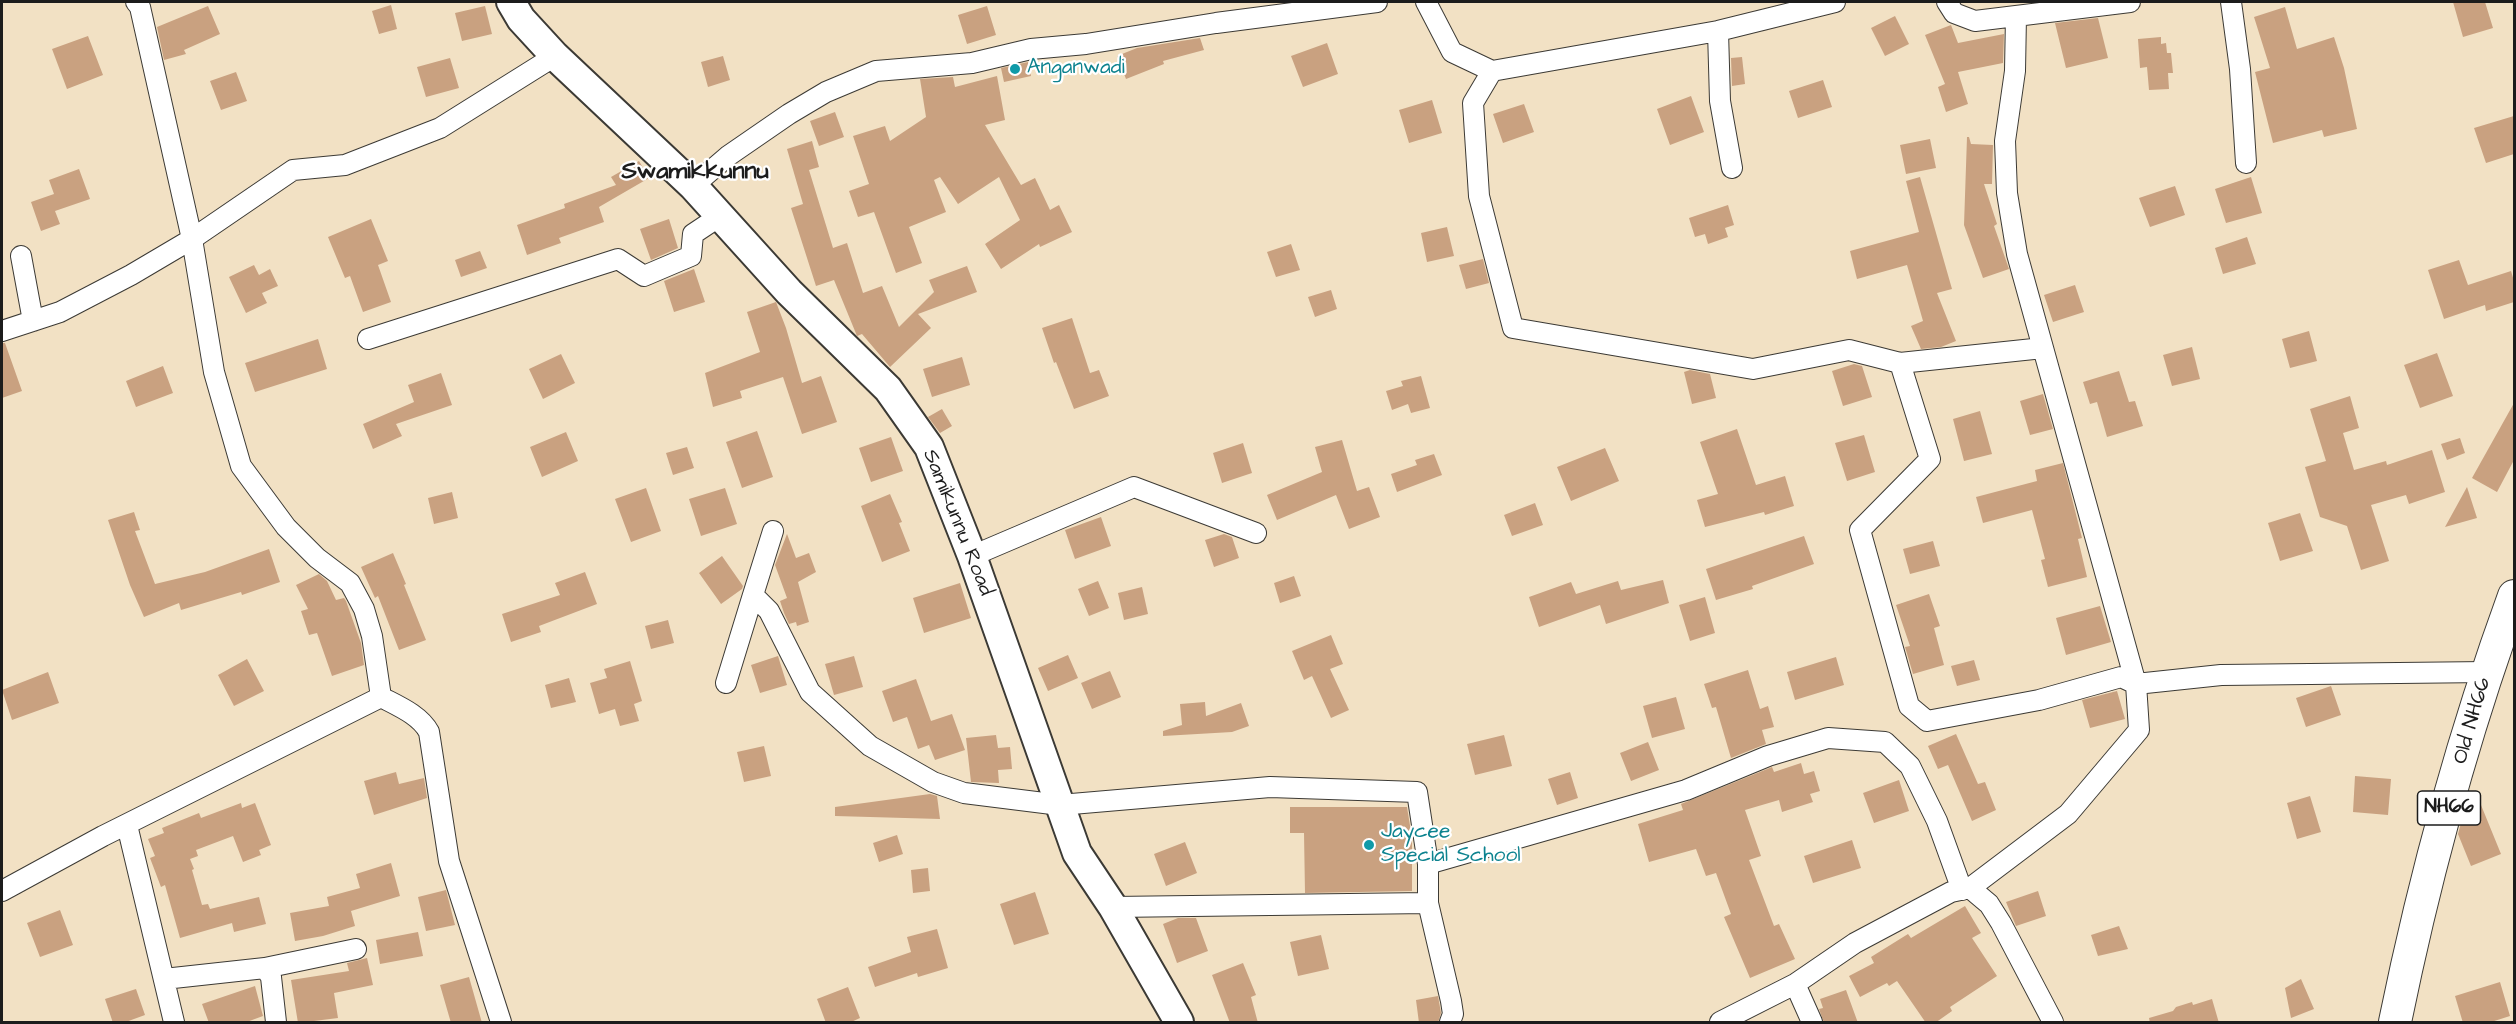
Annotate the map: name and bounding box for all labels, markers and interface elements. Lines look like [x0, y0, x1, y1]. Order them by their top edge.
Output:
place label: Anganwadi [1027, 56, 1125, 82]
marker: Anganwadi [1008, 62, 1022, 76]
district label: Swamikkunnu [621, 159, 769, 187]
street label: Samikunnu Road [916, 446, 998, 600]
street label: Old NH66 [2449, 675, 2497, 767]
road number: NH66 [2418, 791, 2480, 825]
place label: Jaycee Special School [1381, 820, 1521, 870]
marker: Jaycee Special School [1362, 838, 1376, 852]

